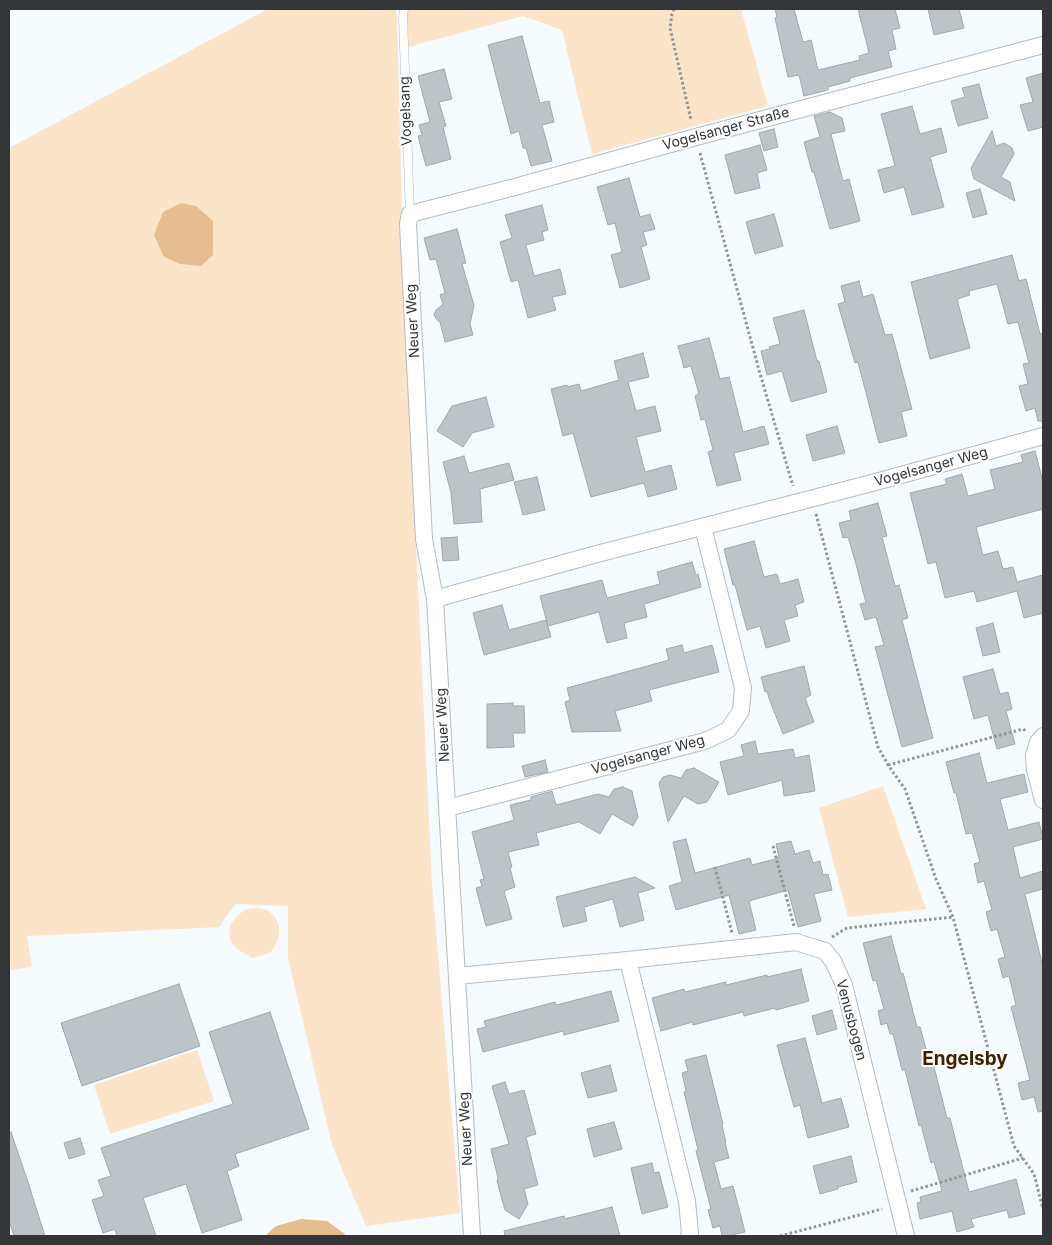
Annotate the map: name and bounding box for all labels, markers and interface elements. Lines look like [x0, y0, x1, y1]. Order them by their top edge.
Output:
street label: Vogelsang [396, 76, 416, 146]
street label: Vogelsanger Straße [661, 104, 791, 154]
street label: Neuer Weg [403, 284, 423, 358]
street label: Vogelsanger Weg [872, 444, 990, 490]
street label: Neuer Weg [433, 688, 453, 762]
street label: Vogelsanger Weg [589, 732, 707, 778]
street label: Venusbogen [832, 978, 870, 1062]
district label: Engelsby [922, 1048, 1008, 1070]
street label: Neuer Weg [456, 1092, 476, 1166]

